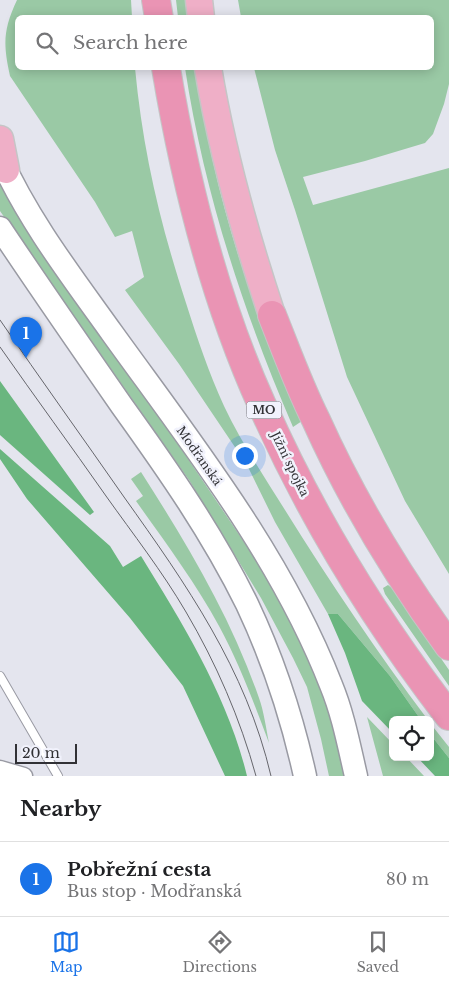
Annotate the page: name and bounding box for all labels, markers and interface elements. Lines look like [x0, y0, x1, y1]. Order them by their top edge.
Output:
search box [15, 15, 434, 70]
icon: search [33, 29, 61, 57]
text: Search here [73, 31, 188, 54]
pin: 1 [10, 317, 42, 358]
road number: MO [246, 402, 282, 418]
street label: Modřanská [174, 423, 225, 488]
street label: Jižní spojka [267, 427, 313, 499]
your location [232, 443, 258, 469]
map controls [389, 716, 434, 761]
button: locate [389, 716, 434, 761]
scale bar [15, 741, 78, 764]
text: 20 m [22, 744, 60, 762]
text: Nearby [20, 796, 101, 822]
text: Pobřežní cesta [67, 858, 211, 881]
text: 1 [33, 869, 39, 889]
text: 80 m [386, 869, 429, 889]
text: Bus stop · Modřanská [67, 881, 242, 901]
tab: Map [50, 928, 83, 976]
tab: Directions [182, 928, 257, 976]
tab: Saved [357, 928, 399, 976]

